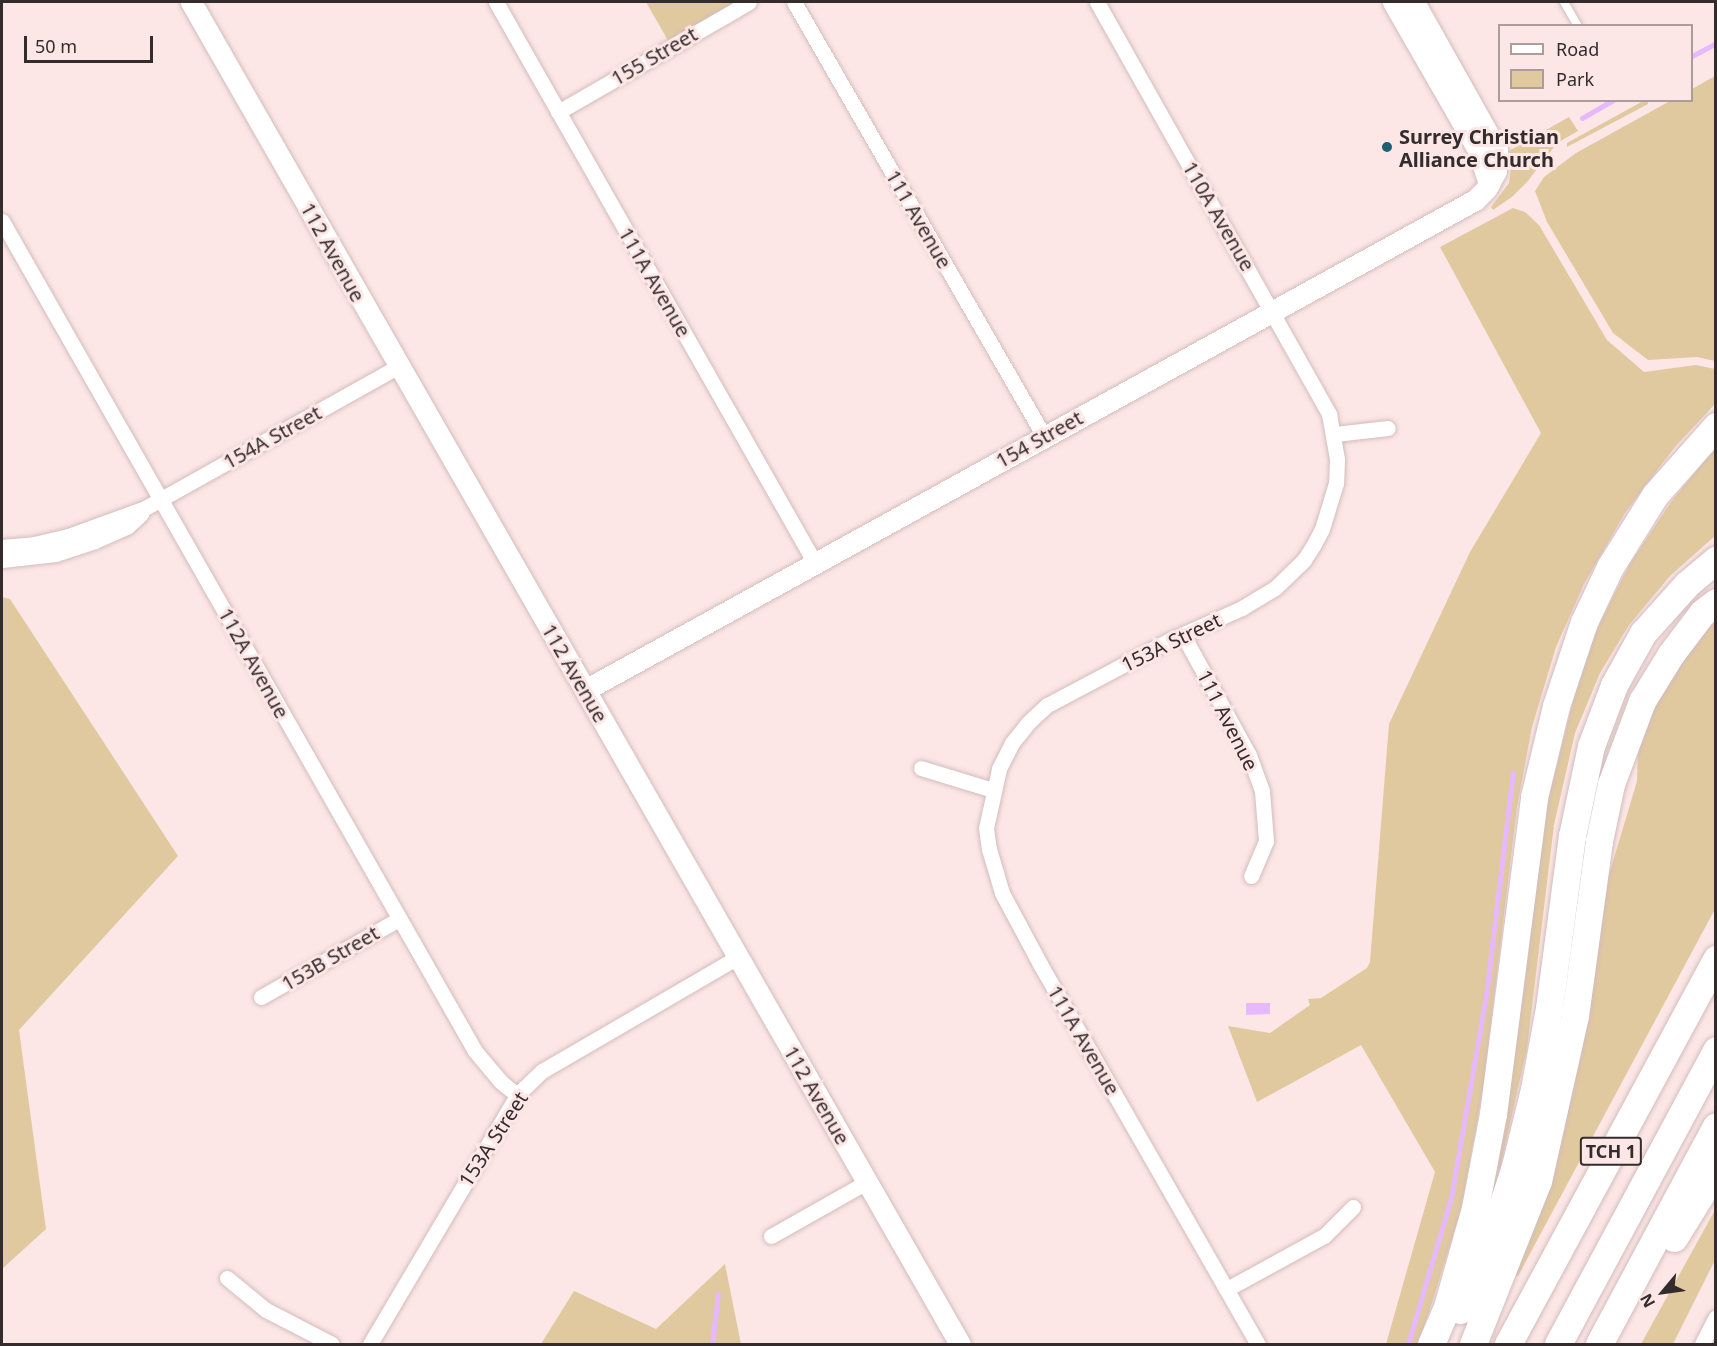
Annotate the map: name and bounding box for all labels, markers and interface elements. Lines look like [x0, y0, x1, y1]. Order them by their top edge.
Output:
street label: 155 Street [607, 22, 701, 90]
scale bar [27, 24, 156, 62]
legend [1498, 24, 1693, 102]
text: 50 m [35, 34, 77, 58]
text: Road [1556, 37, 1599, 61]
text: Park [1556, 67, 1594, 91]
place label: Surrey Christian Alliance Church [1399, 124, 1559, 171]
marker: Surrey Christian Alliance Church [1380, 140, 1394, 154]
street label: 110A Avenue [1178, 157, 1260, 275]
street label: 111 Avenue [881, 165, 957, 273]
street label: 112 Avenue [296, 198, 370, 306]
street label: 111A Avenue [614, 223, 696, 341]
street label: 154A Street [219, 400, 325, 474]
street label: 154 Street [991, 405, 1087, 473]
street label: 112A Avenue [214, 604, 294, 722]
street label: 153A Street [1117, 608, 1225, 676]
street label: 112 Avenue [537, 619, 613, 727]
street label: 111 Avenue [1192, 666, 1264, 774]
street label: 153B Street [277, 921, 383, 995]
street label: 111A Avenue [1043, 981, 1125, 1099]
street label: 112 Avenue [779, 1041, 855, 1149]
street label: 153A Street [453, 1087, 533, 1191]
road number: TCH 1 [1580, 1136, 1642, 1166]
north arrow [1633, 1262, 1693, 1322]
text: N [1634, 1290, 1660, 1312]

